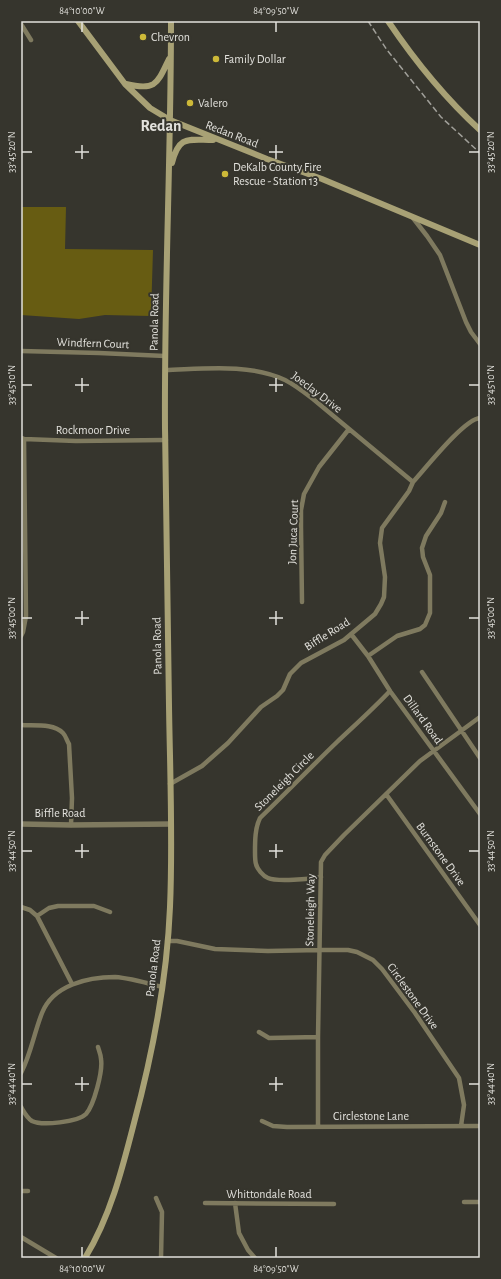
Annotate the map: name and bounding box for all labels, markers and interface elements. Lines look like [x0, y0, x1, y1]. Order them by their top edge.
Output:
text: 84°10'00"W [59, 6, 105, 16]
text: 84°09'50"W [253, 6, 299, 16]
place label: Chevron [151, 31, 190, 43]
marker: Chevron [138, 32, 148, 42]
place label: Family Dollar [224, 53, 286, 66]
marker: Family Dollar [211, 54, 221, 64]
place label: Valero [198, 97, 228, 109]
marker: Valero [185, 98, 195, 108]
district label: Redan [141, 118, 181, 134]
street label: Redan Road [204, 118, 260, 150]
text: 33°45'20"N [7, 131, 17, 173]
text: 33°45'20"N [486, 131, 496, 173]
place label: DeKalb County Fire Rescue - Station 13 [233, 161, 322, 187]
marker: DeKalb County Fire Rescue - Station 13 [220, 169, 230, 179]
street label: Panola Road [147, 293, 161, 351]
street label: Windfern Court [57, 336, 130, 350]
text: 33°45'10"N [7, 365, 17, 405]
text: 33°45'10"N [486, 365, 496, 405]
street label: Joeclay Drive [289, 369, 345, 416]
street label: Rockmoor Drive [56, 424, 130, 436]
street label: Jon Juca Court [286, 499, 300, 565]
text: 33°45'00"N [7, 597, 17, 639]
text: 33°45'00"N [486, 597, 496, 639]
street label: Biffle Road [302, 615, 352, 653]
street label: Panola Road [150, 617, 164, 675]
street label: Dillard Road [401, 692, 445, 746]
street label: Stoneleigh Circle [252, 749, 316, 813]
street label: Biffle Road [34, 807, 86, 819]
street label: Burnstone Drive [414, 820, 468, 888]
text: 33°44'50"N [7, 830, 17, 872]
text: 33°44'50"N [486, 830, 496, 872]
street label: Stoneleigh Way [303, 873, 318, 947]
street label: Panola Road [144, 939, 162, 997]
street label: Circlestone Drive [385, 961, 441, 1031]
text: 33°44'40"N [7, 1063, 17, 1105]
text: 33°44'40"N [486, 1063, 496, 1105]
street label: Circlestone Lane [333, 1110, 409, 1122]
street label: Whittondale Road [226, 1188, 312, 1200]
text: 84°10'00"W [59, 1264, 105, 1274]
text: 84°09'50"W [253, 1264, 299, 1274]

